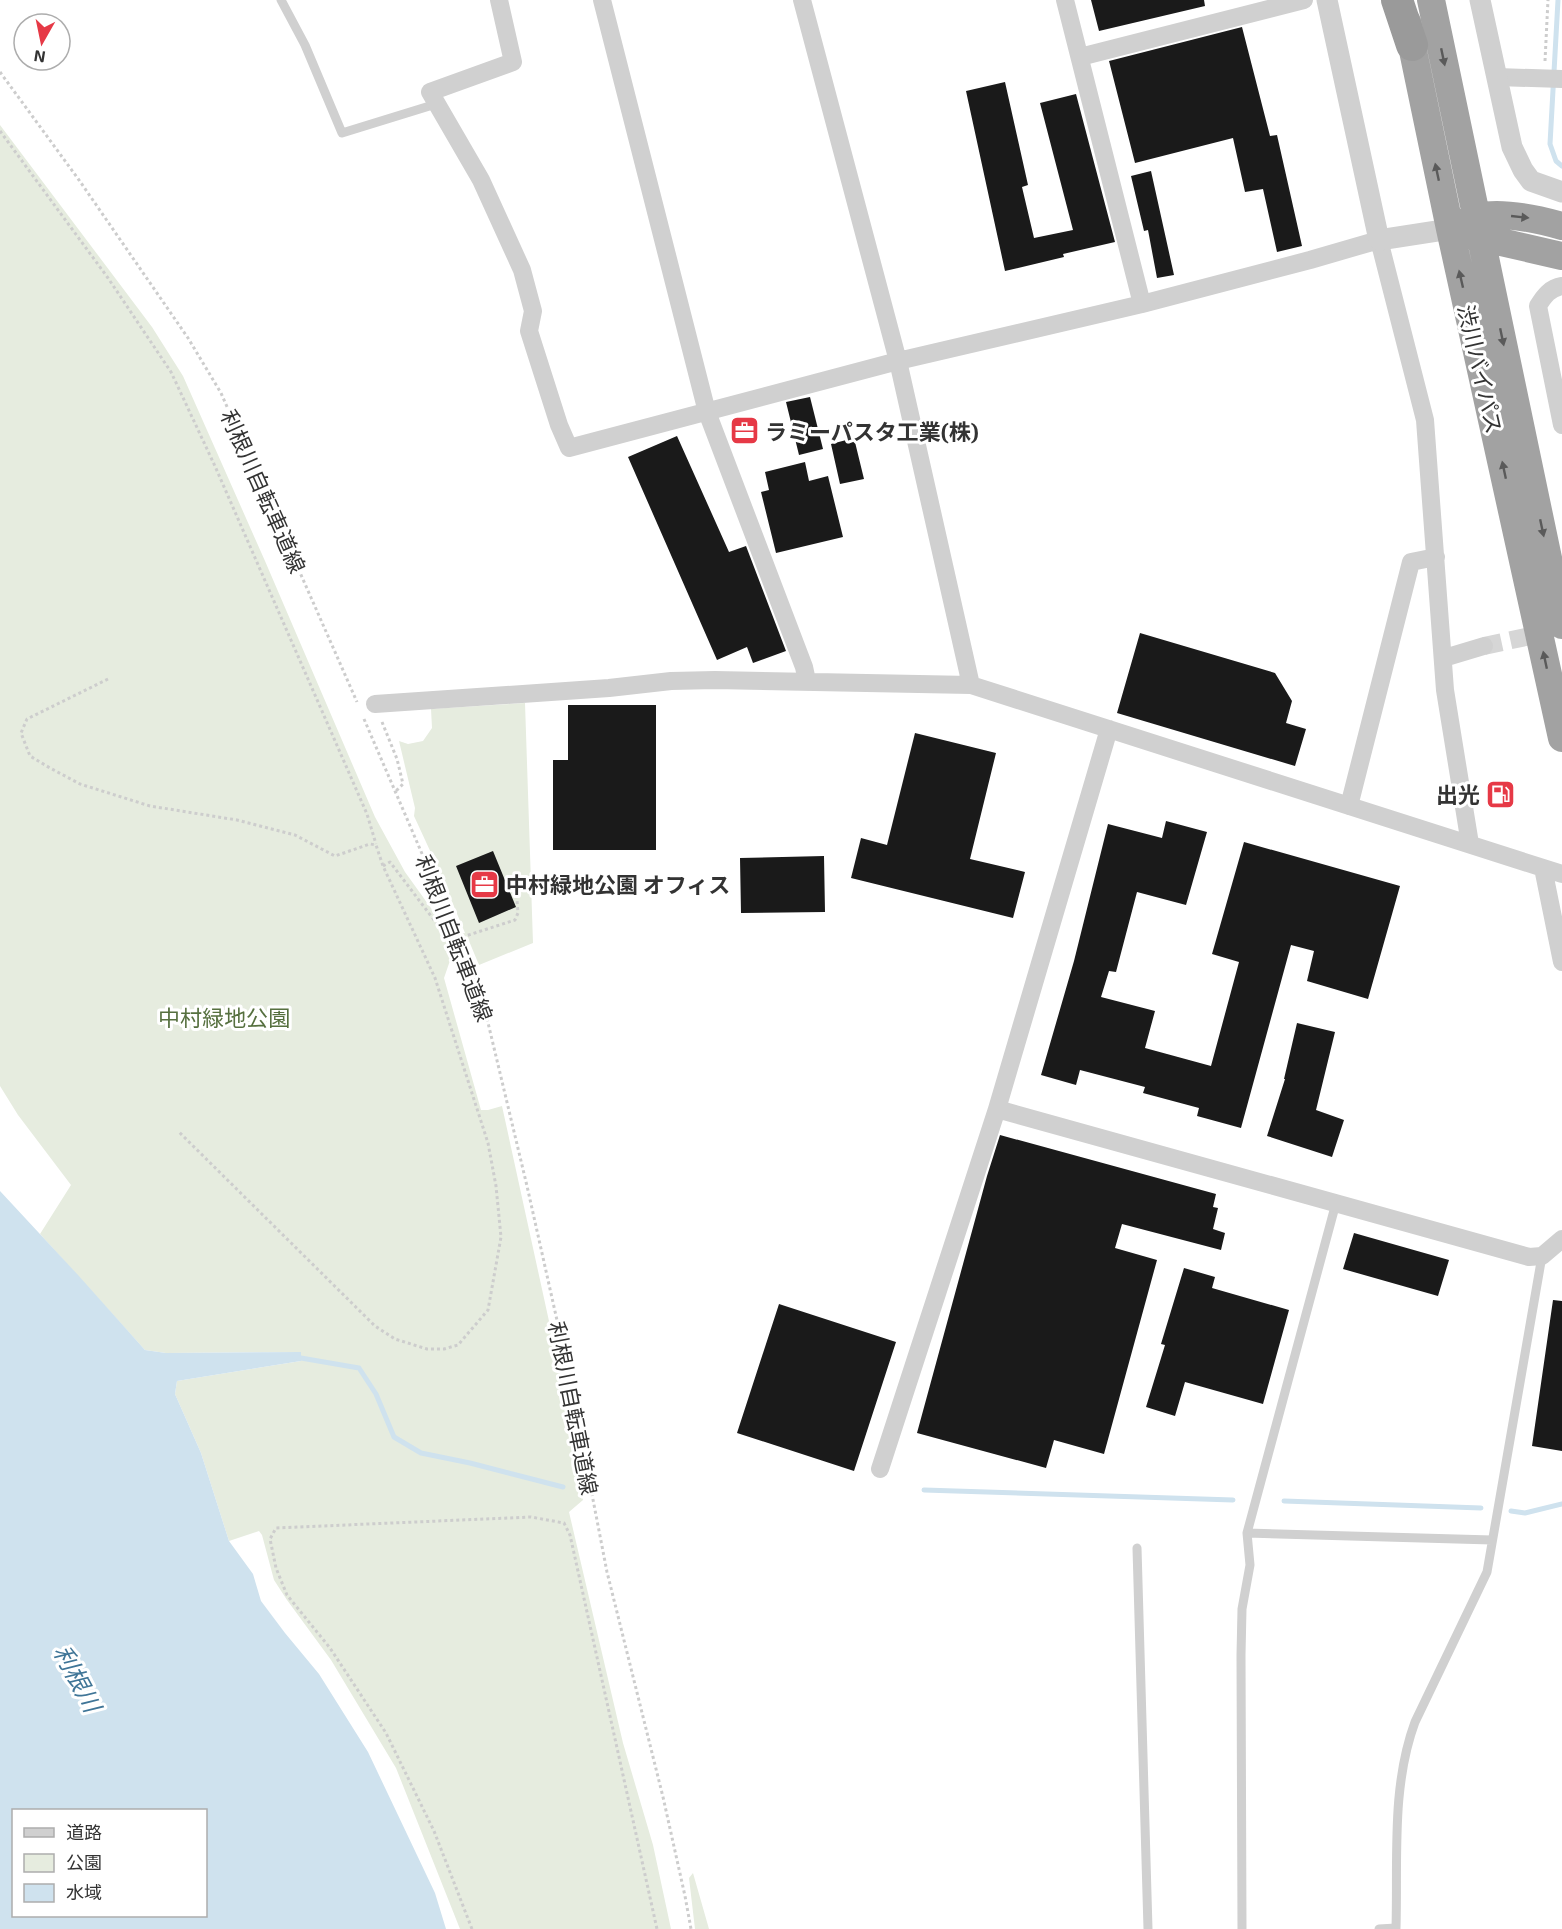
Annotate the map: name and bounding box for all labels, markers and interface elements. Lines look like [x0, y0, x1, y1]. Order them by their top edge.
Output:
north arrow [12, 12, 72, 72]
text: N [32, 47, 47, 68]
one-way arrow [1439, 48, 1449, 66]
one-way arrow [1432, 162, 1441, 181]
one-way arrow [1511, 212, 1530, 222]
one-way arrow [1456, 270, 1466, 289]
street label: 渋川バイパス [1454, 302, 1508, 436]
one-way arrow [1498, 327, 1507, 346]
street label: 利根川自転車道線 [216, 405, 312, 577]
office icon: ラミーパスタ工業(株) [728, 415, 760, 447]
place label: ラミーパスタ工業(株) [765, 418, 979, 444]
one-way arrow [1498, 460, 1508, 479]
one-way arrow [1538, 518, 1547, 537]
one-way arrow [1540, 650, 1549, 669]
fuel station icon: 出光 [1485, 778, 1517, 810]
place label: 出光 [1436, 781, 1480, 807]
street label: 利根川自転車道線 [411, 851, 499, 1025]
office icon: 中村緑地公園 オフィス [469, 868, 501, 900]
place label: 中村緑地公園 オフィス [506, 871, 730, 897]
park label: 中村緑地公園 [158, 1004, 290, 1030]
street label: 利根川自転車道線 [544, 1319, 604, 1497]
water label: 利根川 [48, 1639, 109, 1719]
legend [12, 1809, 207, 1917]
text: 道路 [66, 1821, 102, 1843]
text: 公園 [66, 1851, 102, 1873]
text: 水域 [66, 1881, 102, 1903]

